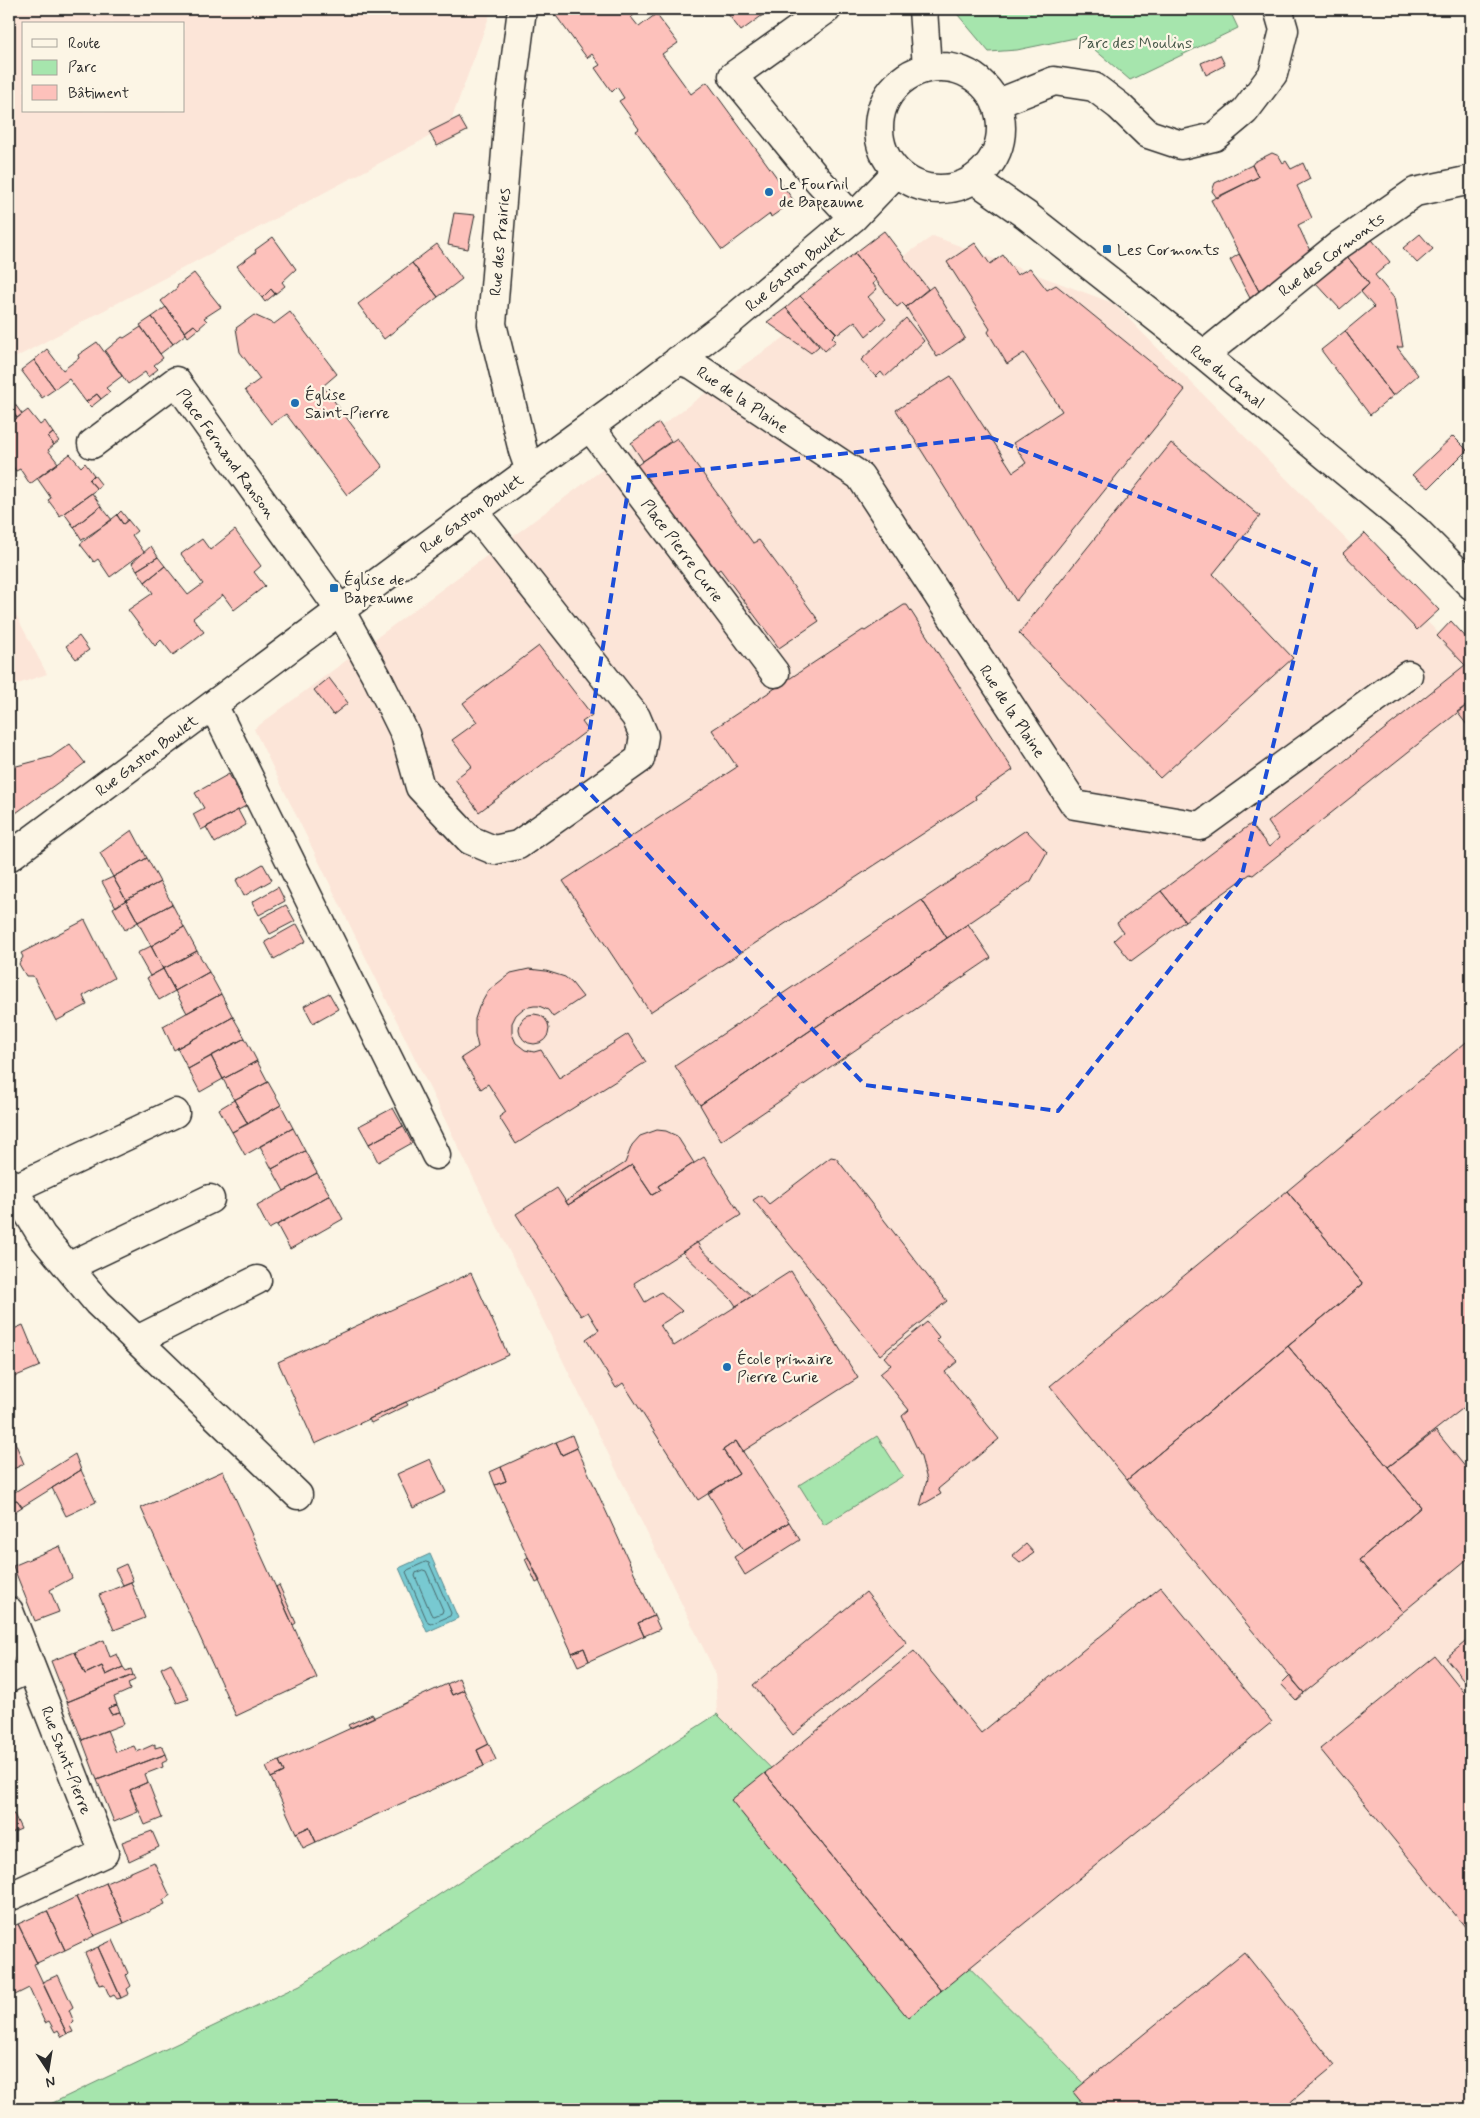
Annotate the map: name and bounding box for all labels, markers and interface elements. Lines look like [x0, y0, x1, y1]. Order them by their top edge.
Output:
legend [22, 22, 185, 112]
park label: Parc des Moulins [1078, 33, 1192, 54]
text: Route [68, 34, 101, 54]
text: Parc [68, 58, 96, 78]
text: Bâtiment [68, 84, 129, 104]
place label: Le Fournil de Bapeaume [779, 174, 864, 213]
marker: Le Fournil de Bapeaume [763, 186, 775, 198]
street label: Rue des Prairies [485, 187, 516, 297]
street label: Rue des Cormonts [1275, 208, 1389, 302]
street label: Rue Gaston Boulet [741, 221, 849, 317]
place label: Les Cormonts [1117, 240, 1219, 261]
marker: Les Cormonts [1101, 243, 1113, 255]
street label: Rue du Canal [1185, 341, 1269, 414]
street label: Rue de la Plaine [692, 362, 792, 439]
street label: Place Fernand Ranson [171, 384, 281, 524]
place label: Église Saint-Pierre [305, 385, 390, 424]
marker: Église Saint-Pierre [289, 397, 301, 409]
street label: Rue Gaston Boulet [416, 469, 528, 559]
street label: Place Pierre Curie [636, 495, 728, 607]
place label: Église de Bapeaume [344, 570, 413, 609]
marker: Église de Bapeaume [328, 582, 340, 594]
street label: Rue de la Plaine [974, 661, 1050, 762]
street label: Rue Gaston Boulet [91, 710, 203, 802]
place label: École primaire Pierre Curie [737, 1349, 834, 1388]
marker: École primaire Pierre Curie [721, 1361, 733, 1373]
street label: Rue Saint-Pierre [35, 1703, 96, 1818]
north arrow [22, 2046, 72, 2096]
text: N [44, 2072, 57, 2092]

